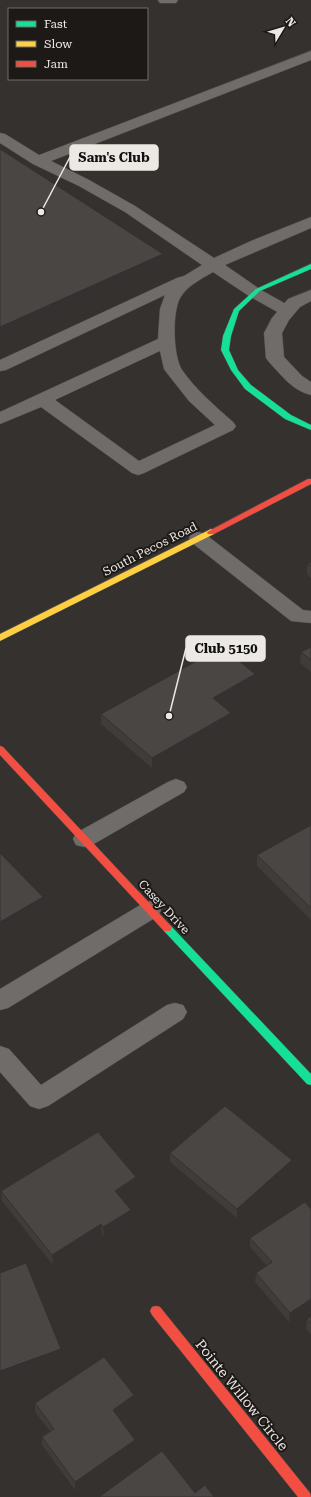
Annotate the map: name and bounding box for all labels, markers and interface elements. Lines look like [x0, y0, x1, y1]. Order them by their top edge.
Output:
legend [8, 8, 148, 80]
north arrow [263, 8, 303, 48]
text: N [283, 15, 299, 30]
text: Fast [44, 17, 68, 31]
text: Slow [44, 37, 72, 51]
text: Jam [44, 57, 68, 71]
callout: Sam's Club [70, 145, 158, 170]
text: Sam's Club [78, 150, 150, 165]
street label: South Pecos Road [100, 519, 200, 579]
callout: Club 5150 [186, 636, 265, 661]
text: Club 5150 [194, 641, 258, 656]
street label: Casey Drive [135, 877, 193, 937]
street label: Pointe Willow Circle [192, 1336, 292, 1454]

